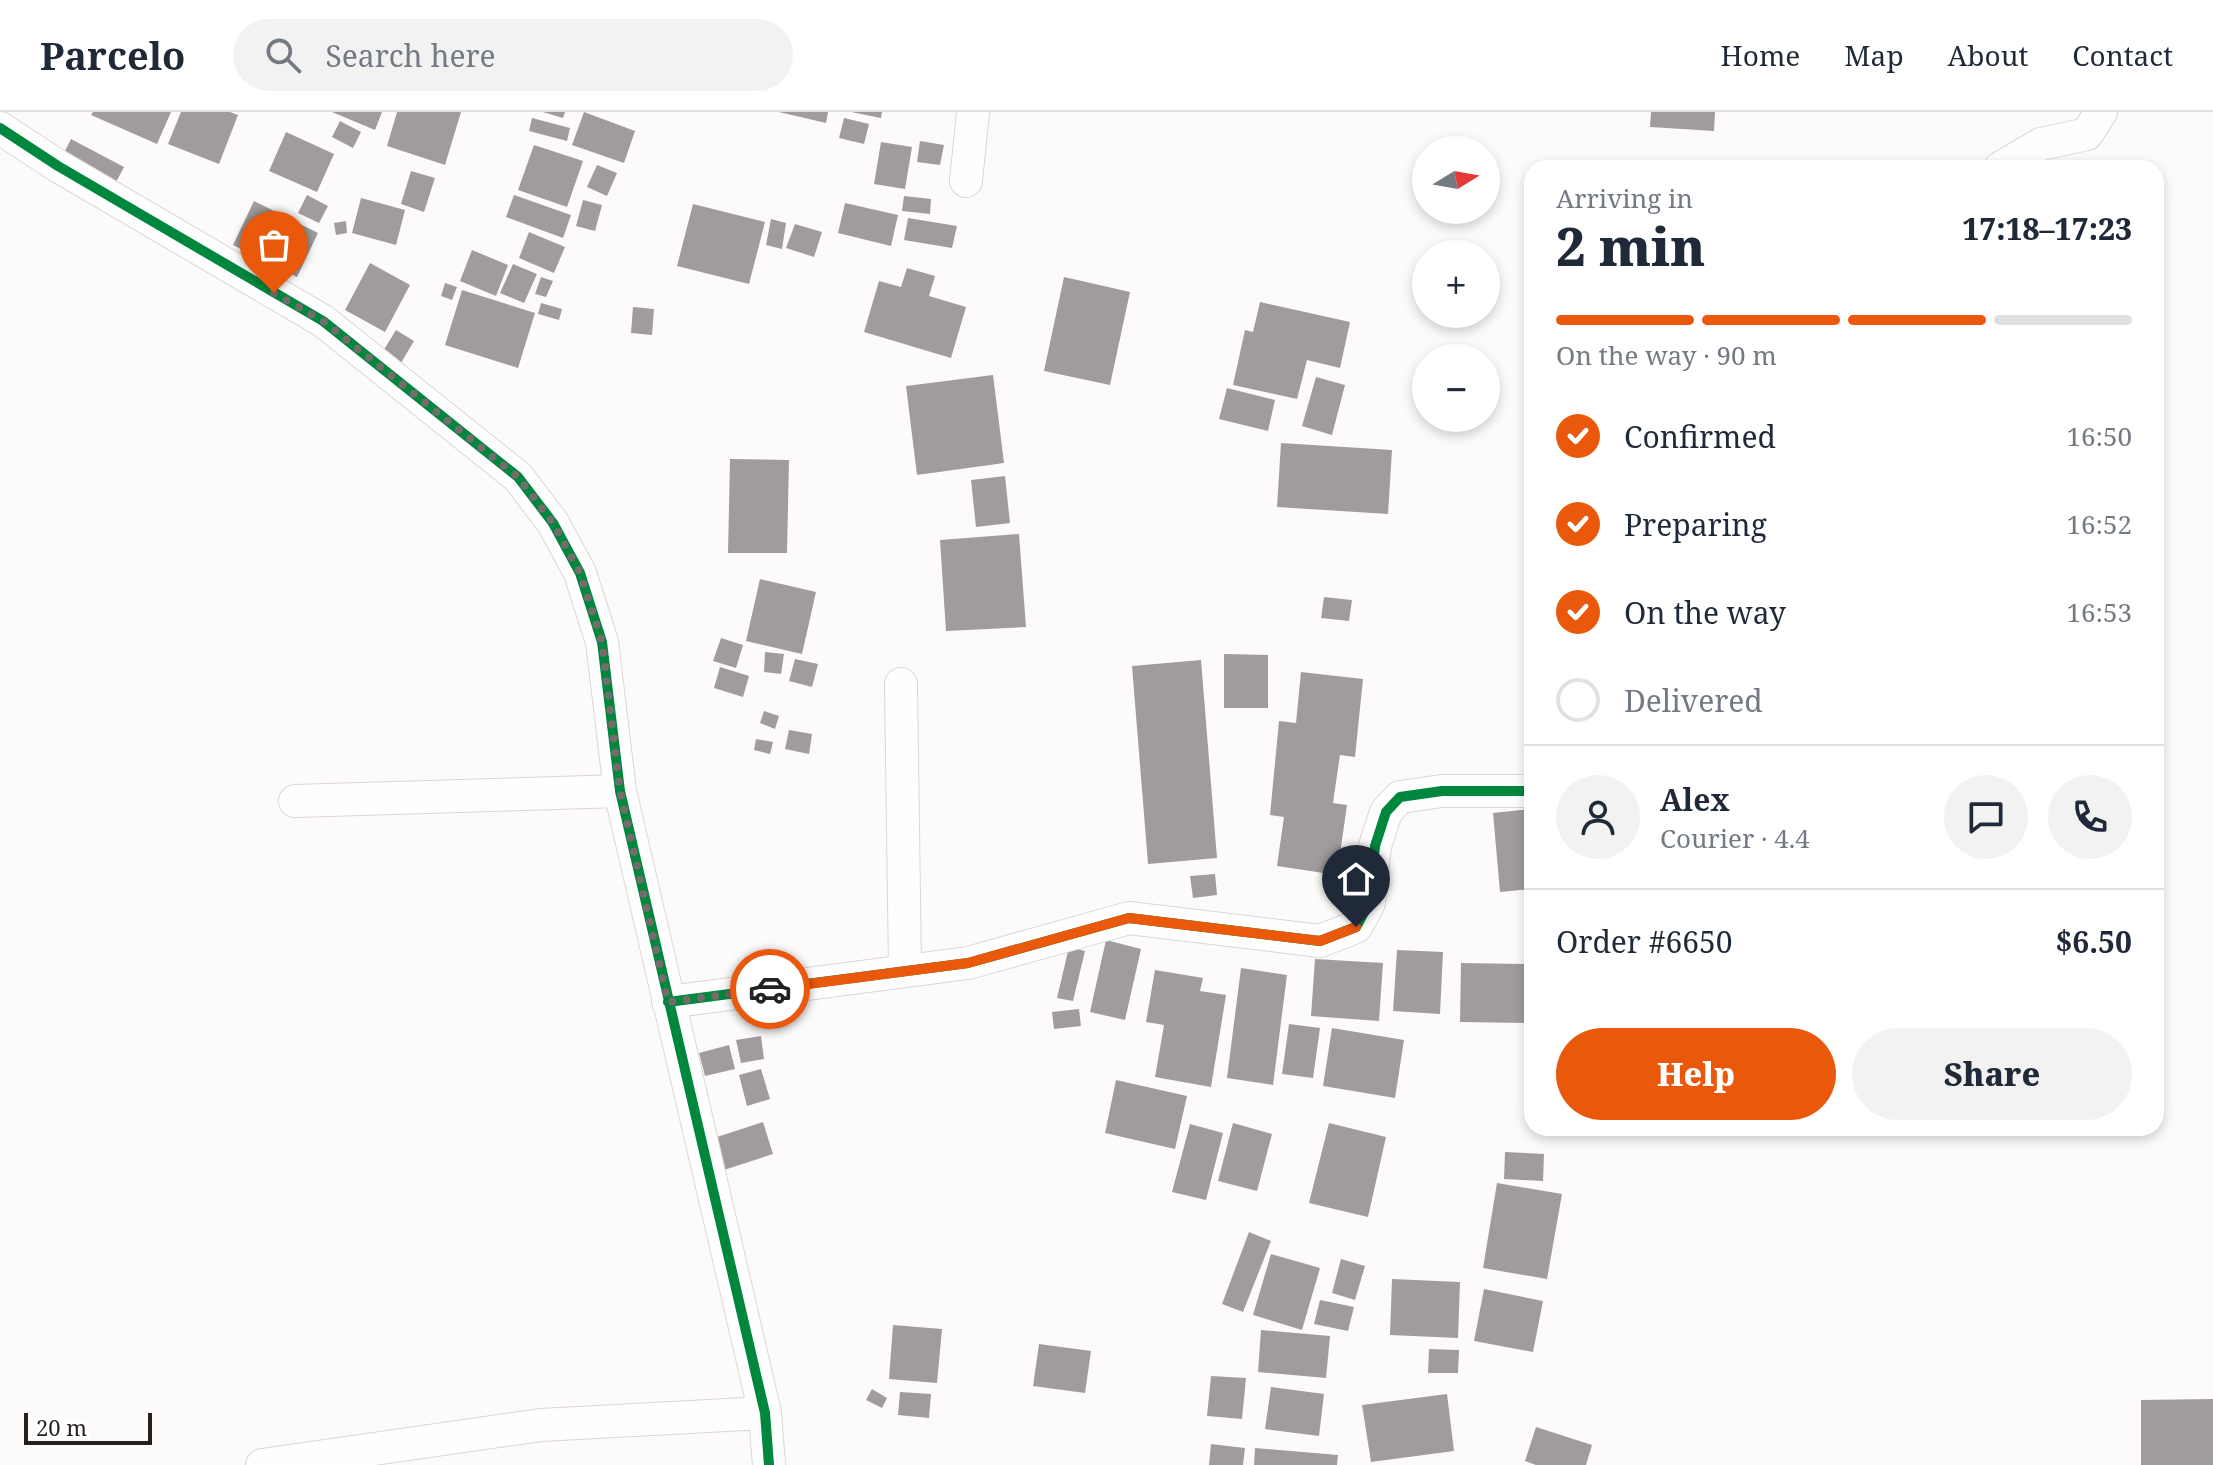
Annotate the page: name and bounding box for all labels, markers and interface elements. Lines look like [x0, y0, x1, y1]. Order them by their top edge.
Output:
search box [233, 19, 793, 91]
text: Parcelo [40, 29, 185, 81]
icon: search [261, 33, 305, 77]
text: Search here [325, 35, 496, 76]
text: Home [1721, 36, 1800, 74]
text: Map [1844, 36, 1904, 74]
text: About [1948, 36, 2028, 74]
text: Contact [2072, 36, 2173, 74]
north arrow [1412, 136, 1500, 224]
map controls [1412, 136, 1500, 432]
text: Arriving in [1556, 180, 1693, 216]
text: 17:18–17:23 [1962, 208, 2132, 249]
text: 2 min [1556, 210, 1705, 281]
pin [240, 211, 308, 293]
icon: bag [252, 223, 296, 267]
button: + [1412, 240, 1500, 328]
text: On the way · 90 m [1556, 337, 1777, 373]
button: − [1412, 344, 1500, 432]
icon: check [1556, 414, 1600, 458]
text: Confirmed [1624, 416, 1776, 457]
text: 16:50 [2066, 418, 2132, 454]
icon: check [1556, 502, 1600, 546]
text: Preparing [1624, 504, 1767, 545]
text: 16:52 [2066, 506, 2132, 542]
icon: check [1556, 590, 1600, 634]
text: On the way [1624, 592, 1786, 633]
text: 16:53 [2066, 594, 2132, 630]
text: Delivered [1624, 680, 1763, 721]
button: person [1556, 775, 1640, 859]
button: chat [1944, 775, 2028, 859]
button: phone [2048, 775, 2132, 859]
text: Alex [1660, 779, 1730, 820]
text: Courier · 4.4 [1660, 820, 1810, 856]
pin [1322, 845, 1390, 927]
icon: home [1334, 857, 1378, 901]
text: Order #6650 [1556, 921, 1733, 962]
text: $6.50 [2055, 921, 2132, 962]
courier [730, 949, 810, 1029]
icon: car [748, 967, 792, 1011]
button: Help [1556, 1028, 1836, 1120]
button: Share [1852, 1028, 2132, 1120]
scale bar [24, 1409, 152, 1445]
text: 20 m [36, 1412, 87, 1442]

